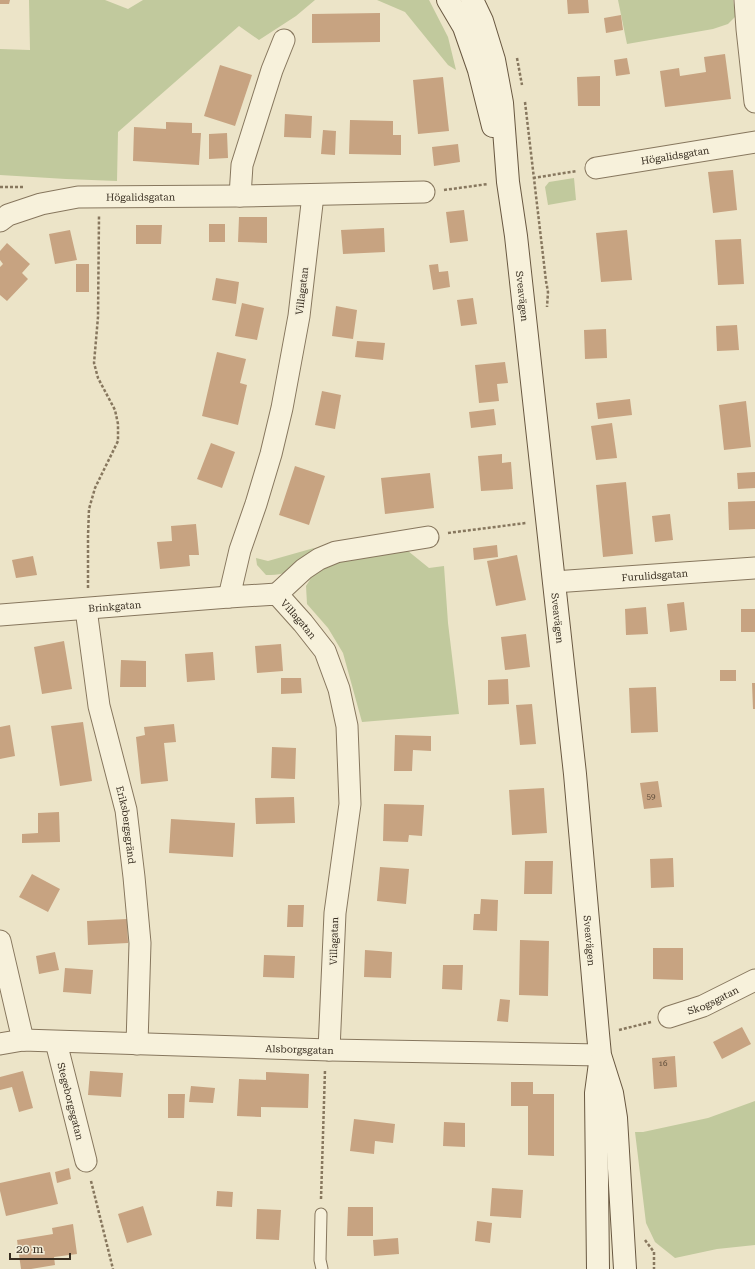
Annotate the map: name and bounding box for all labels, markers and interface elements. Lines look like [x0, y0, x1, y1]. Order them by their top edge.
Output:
street label: Högalidsgatan [640, 144, 711, 166]
street label: Högalidsgatan [106, 191, 176, 202]
street label: Villagatan [294, 266, 310, 316]
street label: Sveavägen [514, 270, 531, 322]
street label: Furulidsgatan [621, 567, 689, 583]
street label: Sveavägen [550, 592, 566, 644]
street label: Villagatan [279, 597, 319, 641]
street label: Brinkgatan [88, 598, 142, 614]
street label: Eriksbergsgränd [114, 785, 138, 865]
house number: 59 [647, 792, 656, 801]
street label: Sveavägen [582, 915, 597, 967]
street label: Villagatan [328, 916, 340, 965]
street label: Skogsgatan [686, 983, 741, 1016]
street label: Alsborgsgatan [265, 1042, 334, 1056]
house number: 16 [659, 1059, 668, 1068]
street label: Stegeborgsgatan [56, 1061, 86, 1142]
scale bar [10, 1235, 70, 1261]
text: 20 m [16, 1242, 43, 1256]

